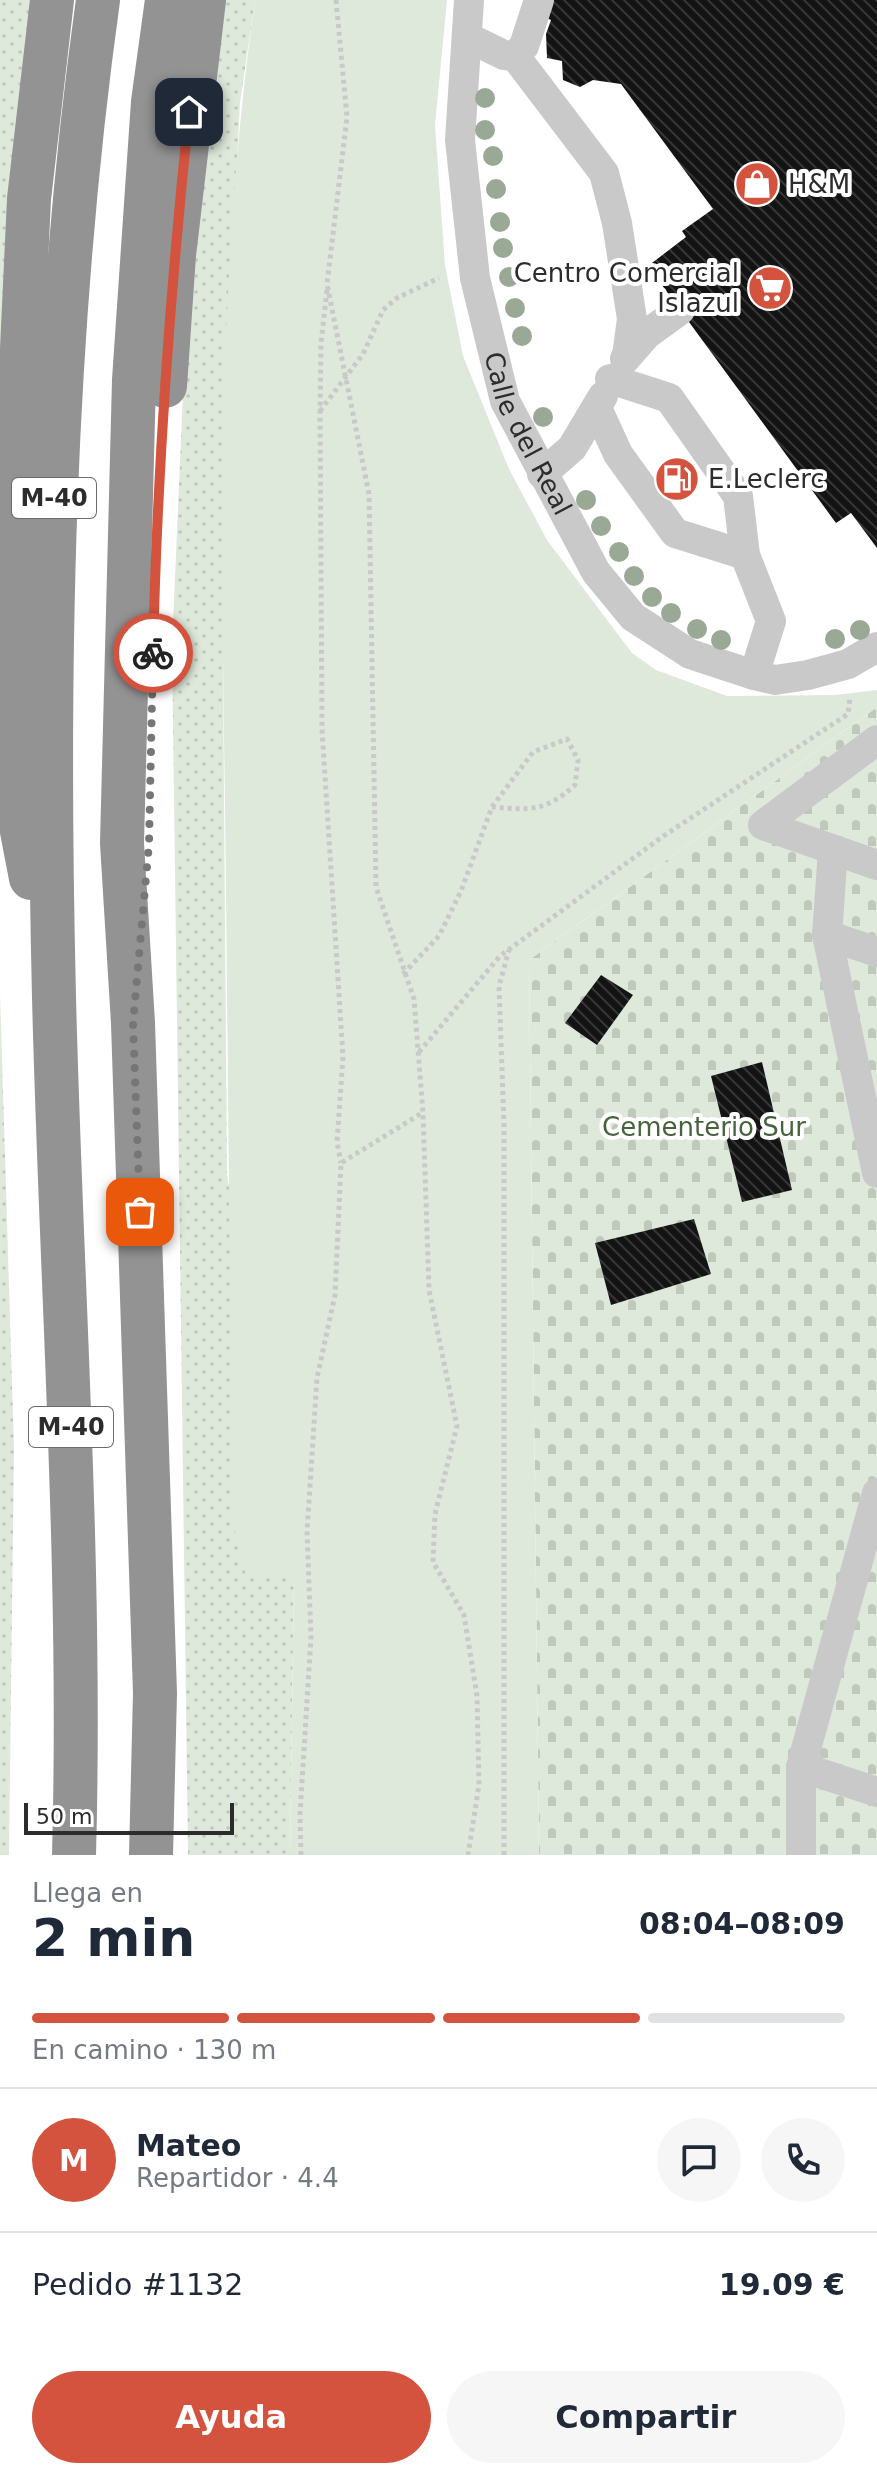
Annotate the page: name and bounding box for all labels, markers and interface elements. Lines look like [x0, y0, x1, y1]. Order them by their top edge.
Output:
pin [155, 78, 223, 146]
icon: home [167, 90, 211, 134]
shop icon: H&M [733, 160, 781, 208]
place label: H&M [788, 169, 850, 199]
place label: Centro Comercial Islazul [514, 258, 739, 318]
supermarket icon: Centro Comercial Islazul [746, 264, 794, 312]
street label: Calle del Real [479, 349, 578, 520]
fuel station icon: E.Leclerc [653, 455, 701, 503]
place label: E.Leclerc [708, 464, 825, 494]
road number: M-40 [12, 478, 96, 518]
courier [113, 613, 193, 693]
icon: bike [131, 631, 175, 675]
park label: Cementerio Sur [602, 1112, 806, 1142]
pin [106, 1178, 174, 1246]
icon: bag [118, 1190, 162, 1234]
road number: M-40 [29, 1407, 113, 1447]
scale bar [24, 1799, 234, 1835]
text: 50 m [36, 1804, 92, 1829]
text: Llega en [32, 1878, 143, 1908]
text: 08:04–08:09 [639, 1906, 845, 1941]
text: 2 min [32, 1908, 195, 1968]
text: En camino · 130 m [32, 2035, 276, 2065]
button: chat [657, 2118, 741, 2202]
button: phone [761, 2118, 845, 2202]
text: Mateo [136, 2128, 241, 2163]
text: M [59, 2143, 89, 2178]
text: Repartidor · 4.4 [136, 2163, 339, 2193]
text: Pedido #1132 [32, 2267, 243, 2302]
text: 19.09 € [719, 2267, 845, 2302]
button: Ayuda [32, 2371, 431, 2463]
button: Compartir [447, 2371, 845, 2463]

